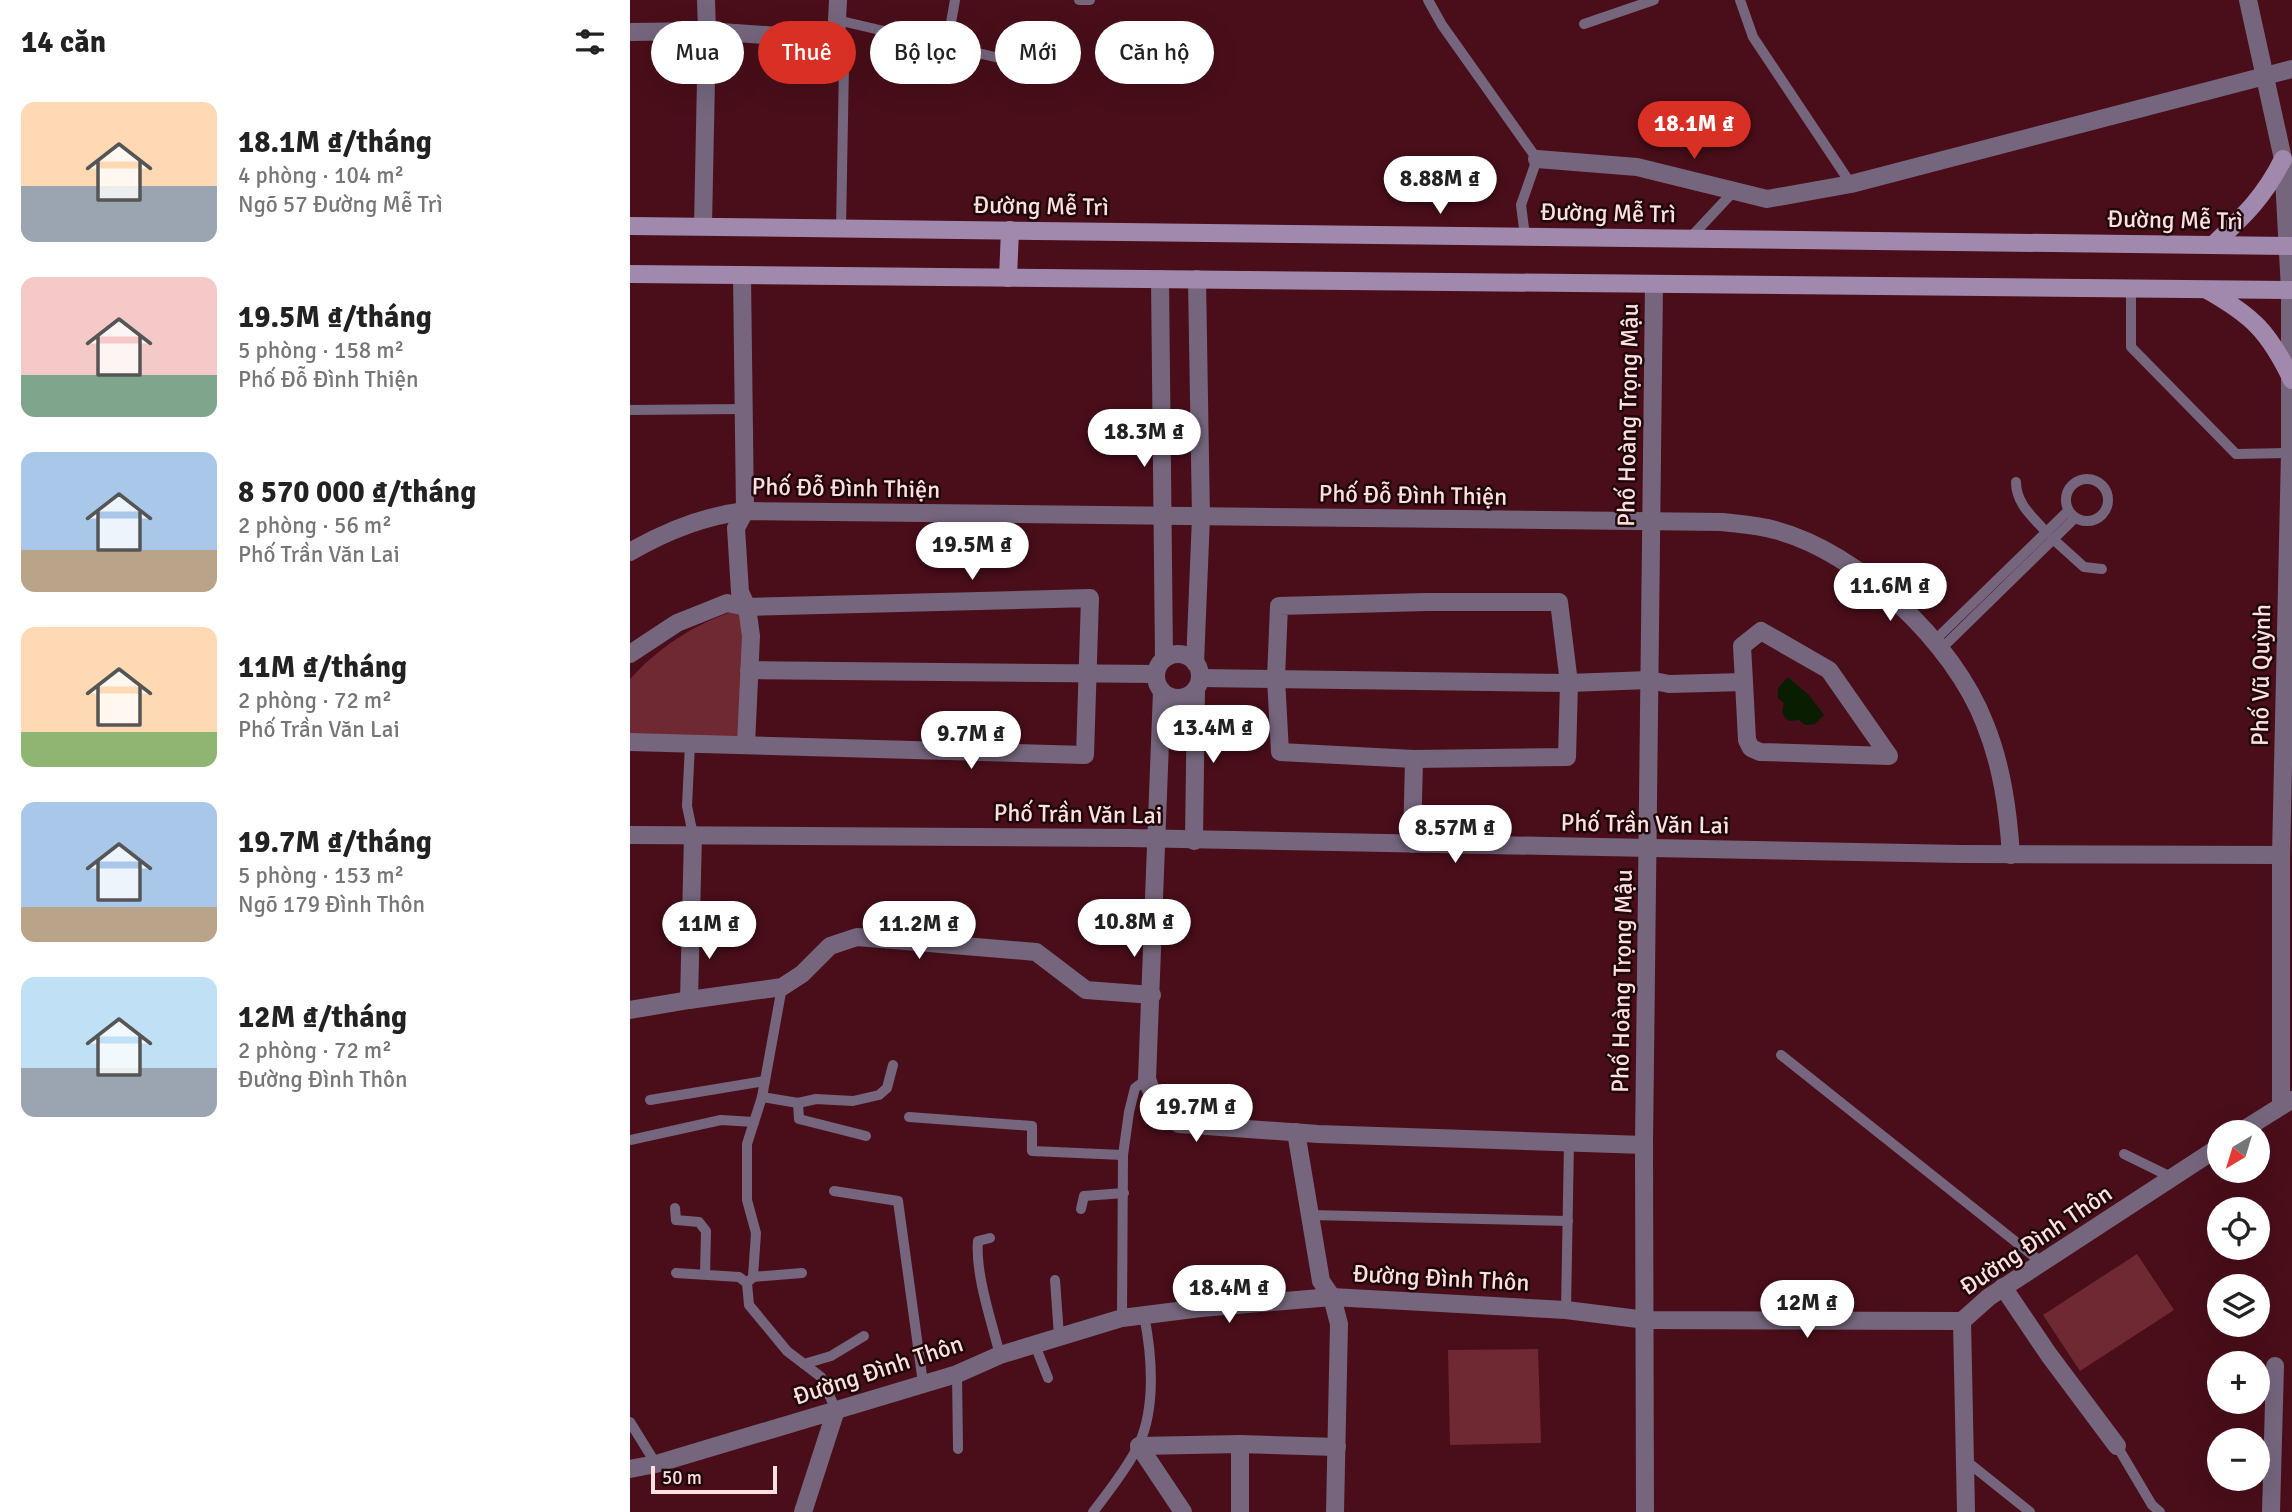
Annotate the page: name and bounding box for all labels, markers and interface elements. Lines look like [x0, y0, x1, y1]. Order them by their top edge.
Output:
chip: Mua [651, 21, 744, 84]
chip: Thuê [758, 21, 856, 84]
chip: Bộ lọc [870, 21, 981, 84]
chip: Mới [995, 21, 1081, 84]
chip: Căn hộ [1095, 21, 1214, 84]
icon: filters [571, 23, 609, 61]
text: 14 căn [21, 24, 106, 61]
pin: 18.1M ₫ [1629, 102, 1759, 161]
text: 18.1M ₫ [1654, 109, 1734, 138]
text: 18.1M ₫/tháng [238, 124, 432, 161]
icon: home [77, 130, 161, 214]
pin: 8.88M ₫ [1375, 156, 1505, 216]
text: 4 phòng · 104 m² [238, 161, 404, 190]
text: 8.88M ₫ [1400, 164, 1480, 193]
text: Ngõ 57 Đường Mễ Trì [238, 190, 443, 219]
street label: Đường Mễ Trì [973, 190, 1109, 222]
street label: Đường Mễ Trì [1540, 197, 1676, 229]
street label: Đường Mễ Trì [2107, 204, 2243, 236]
text: 19.5M ₫/tháng [238, 299, 432, 336]
street label: Phố Hoàng Trọng Mậu [1611, 303, 1645, 527]
icon: home [77, 305, 161, 389]
text: 5 phòng · 158 m² [238, 336, 404, 365]
text: Phố Đỗ Đình Thiện [238, 365, 419, 394]
pin: 18.3M ₫ [1079, 410, 1209, 469]
text: 18.3M ₫ [1104, 417, 1184, 446]
street label: Phố Đỗ Đình Thiện [752, 471, 940, 505]
text: 8 570 000 ₫/tháng [238, 474, 476, 511]
street label: Phố Đỗ Đình Thiện [1319, 478, 1507, 512]
icon: home [77, 480, 161, 564]
text: 2 phòng · 56 m² [238, 511, 392, 540]
pin: 19.5M ₫ [907, 522, 1037, 582]
text: 19.5M ₫ [932, 530, 1012, 559]
text: Phố Trần Văn Lai [238, 540, 400, 569]
pin: 11.6M ₫ [1825, 564, 1955, 623]
text: 11.6M ₫ [1850, 571, 1930, 600]
street label: Phố Vũ Quỳnh [2245, 604, 2277, 746]
text: 11M ₫/tháng [238, 649, 407, 686]
icon: home [77, 655, 161, 739]
text: 2 phòng · 72 m² [238, 686, 392, 715]
pin: 13.4M ₫ [1148, 706, 1278, 765]
pin: 9.7M ₫ [914, 712, 1028, 771]
text: 13.4M ₫ [1173, 713, 1253, 742]
text: Phố Trần Văn Lai [238, 715, 400, 744]
text: 9.7M ₫ [937, 719, 1005, 748]
street label: Phố Trần Văn Lai [993, 798, 1163, 830]
pin: 8.57M ₫ [1390, 806, 1520, 865]
street label: Phố Trần Văn Lai [1560, 808, 1730, 840]
text: 8.57M ₫ [1415, 813, 1495, 842]
text: 19.7M ₫/tháng [238, 824, 432, 861]
icon: home [77, 830, 161, 914]
text: 5 phòng · 153 m² [238, 861, 404, 890]
street label: Phố Hoàng Trọng Mậu [1605, 869, 1639, 1093]
text: Ngõ 179 Đình Thôn [238, 890, 425, 919]
pin: 10.8M ₫ [1069, 900, 1199, 959]
pin: 11M ₫ [660, 902, 758, 961]
pin: 11.2M ₫ [854, 902, 984, 961]
text: 10.8M ₫ [1094, 907, 1174, 936]
text: 11M ₫ [678, 909, 740, 938]
text: 11.2M ₫ [879, 909, 959, 938]
text: 12M ₫/tháng [238, 999, 407, 1036]
icon: home [77, 1005, 161, 1089]
text: 2 phòng · 72 m² [238, 1036, 392, 1065]
text: Đường Đình Thôn [238, 1065, 408, 1094]
pin: 19.7M ₫ [1131, 1084, 1261, 1144]
text: 19.7M ₫ [1156, 1092, 1236, 1121]
north arrow [2207, 1120, 2270, 1183]
map controls [2207, 1120, 2270, 1491]
street label: Đường Đình Thôn [1954, 1178, 2118, 1302]
button: locate [2207, 1197, 2270, 1260]
street label: Đường Đình Thôn [1352, 1258, 1530, 1298]
pin: 18.4M ₫ [1164, 1266, 1294, 1325]
text: 18.4M ₫ [1189, 1273, 1269, 1302]
button: layers [2207, 1274, 2270, 1337]
pin: 12M ₫ [1758, 1280, 1856, 1340]
text: 12M ₫ [1776, 1288, 1838, 1317]
street label: Đường Đình Thôn [789, 1328, 967, 1412]
button: + [2207, 1351, 2270, 1414]
button: − [2207, 1428, 2270, 1491]
scale bar [651, 1463, 777, 1495]
text: 50 m [662, 1466, 702, 1490]

